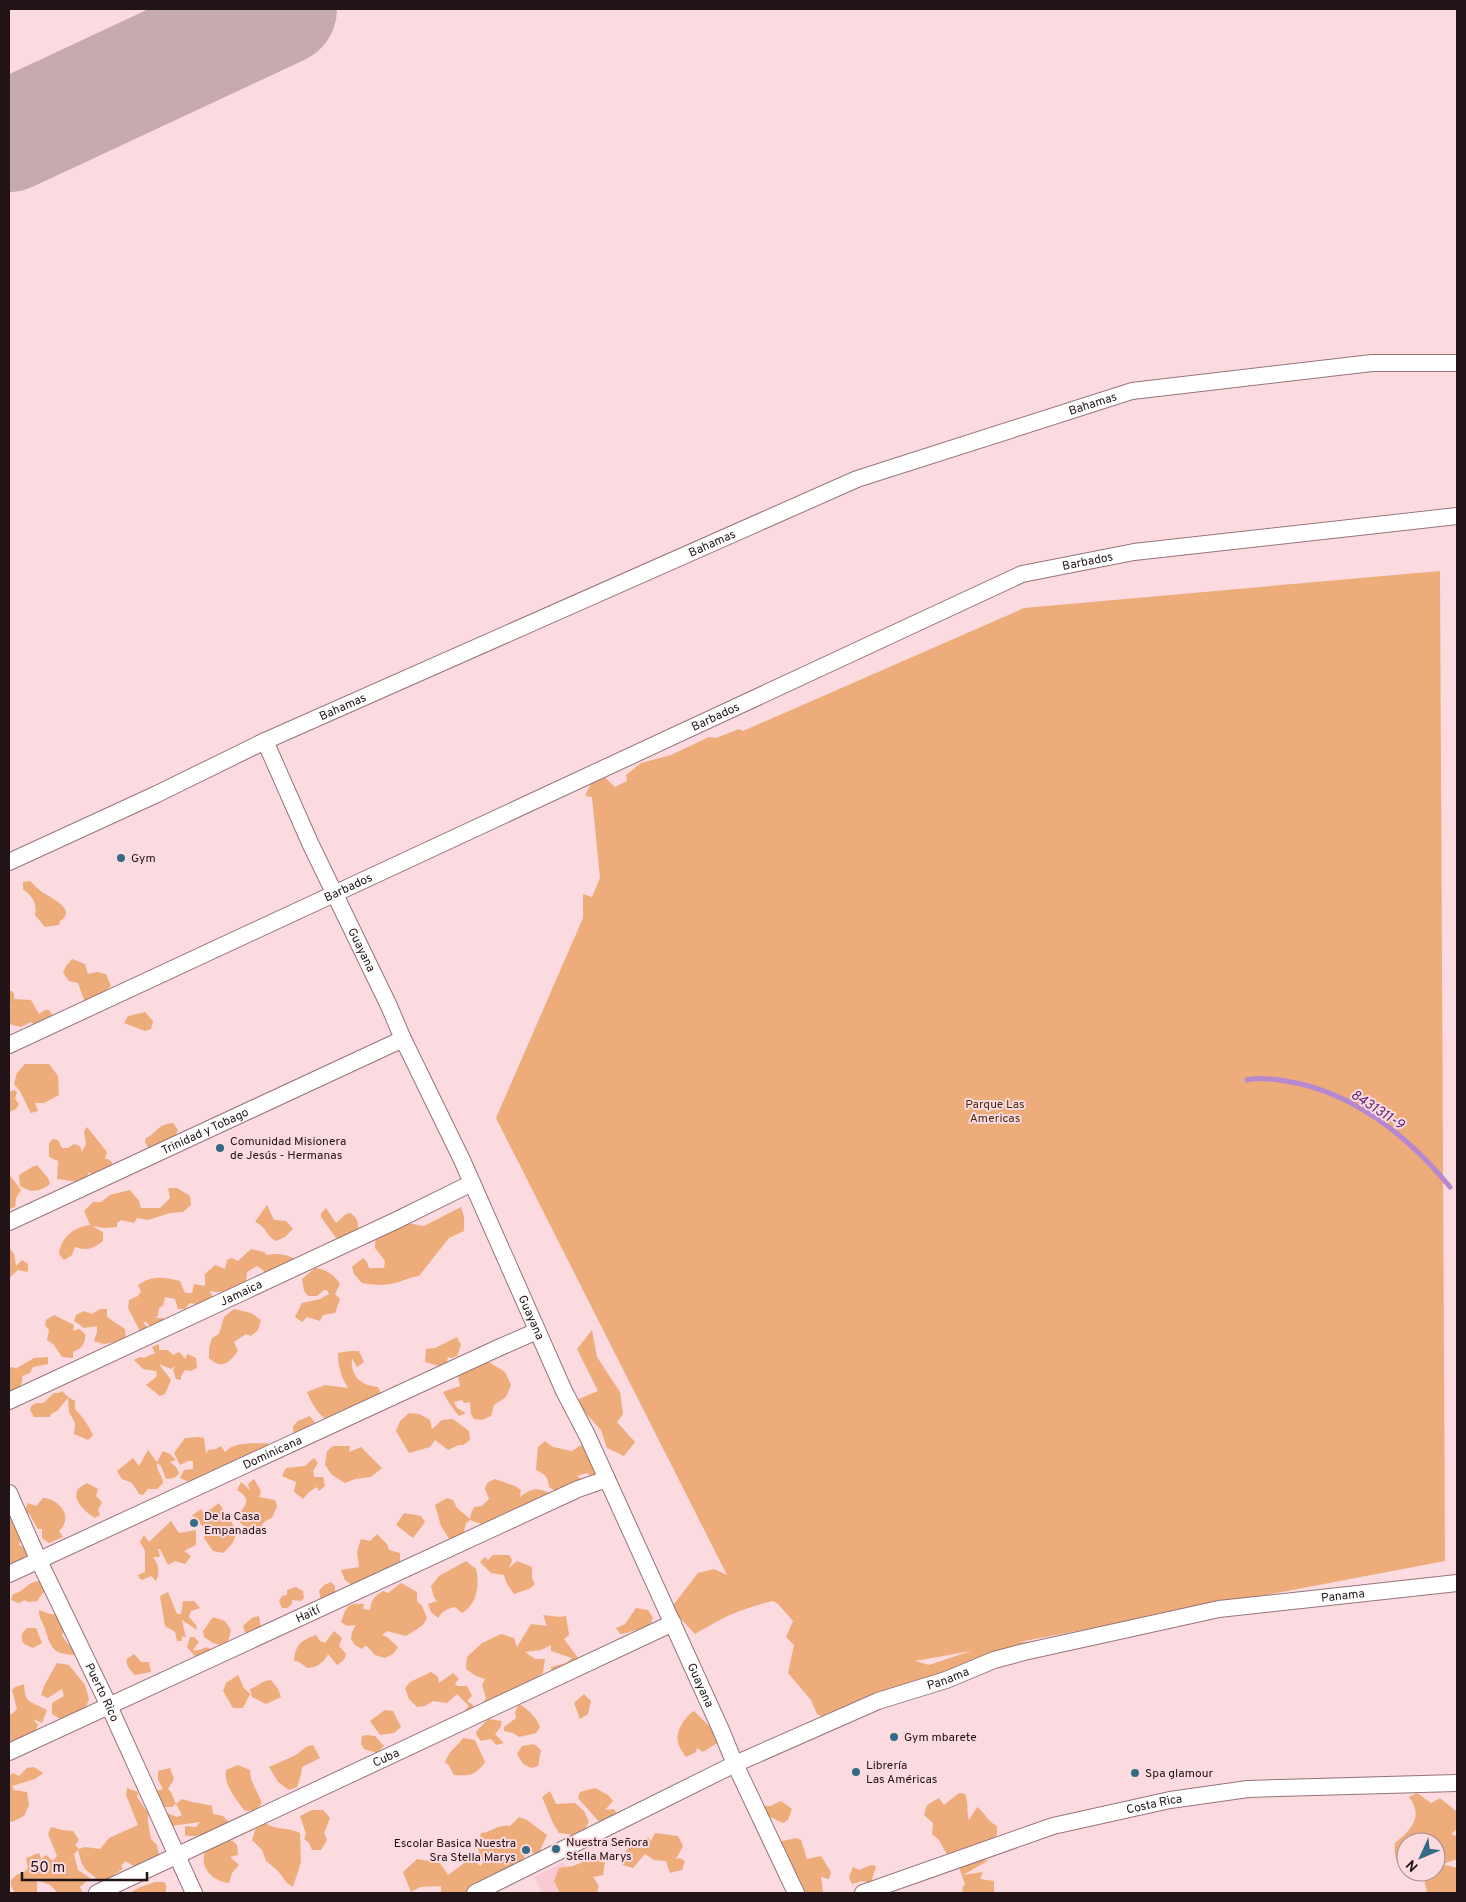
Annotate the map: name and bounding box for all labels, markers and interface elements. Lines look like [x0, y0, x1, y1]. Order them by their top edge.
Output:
street label: Bahamas [1067, 389, 1119, 420]
street label: Bahamas [686, 527, 738, 561]
street label: Barbados [1061, 549, 1115, 575]
street label: Bahamas [317, 690, 369, 725]
street label: Barbados [689, 699, 743, 736]
place label: Gym [131, 851, 156, 867]
marker: Gym [115, 852, 127, 864]
street label: Barbados [322, 870, 375, 906]
street label: Guayana [343, 925, 378, 975]
water label: 8431311-9 [1347, 1087, 1408, 1134]
park label: Parque Las Americas [965, 1097, 1025, 1127]
street label: Trinidad y Tobago [159, 1105, 252, 1159]
place label: Comunidad Misionera de Jesús - Hermanas [230, 1134, 346, 1164]
marker: Comunidad Misionera de Jesús - Hermanas [214, 1142, 226, 1154]
street label: Jamaica [218, 1277, 265, 1310]
street label: Guayana [514, 1293, 547, 1342]
street label: Dominicana [241, 1433, 305, 1474]
place label: De la Casa Empanadas [204, 1509, 267, 1539]
marker: De la Casa Empanadas [188, 1517, 200, 1529]
street label: Panama [1320, 1586, 1366, 1607]
street label: Haití [293, 1602, 324, 1627]
street label: Puerto Rico [80, 1661, 122, 1725]
street label: Guayana [683, 1661, 717, 1710]
street label: Panama [925, 1664, 972, 1694]
place label: Gym mbarete [904, 1730, 977, 1746]
marker: Gym mbarete [888, 1731, 900, 1743]
street label: Cuba [370, 1745, 402, 1772]
place label: Librería Las Américas [866, 1758, 937, 1788]
marker: Librería Las Américas [850, 1766, 862, 1778]
place label: Spa glamour [1145, 1766, 1214, 1782]
marker: Spa glamour [1129, 1767, 1141, 1779]
street label: Costa Rica [1125, 1791, 1183, 1818]
north arrow [1396, 1832, 1446, 1882]
place label: Nuestra Señora Stella Marys [566, 1835, 648, 1865]
place label: Escolar Basica Nuestra Sra Stella Marys [394, 1836, 516, 1866]
marker: Nuestra Señora Stella Marys [550, 1843, 562, 1855]
marker: Escolar Basica Nuestra Sra Stella Marys [520, 1844, 532, 1856]
scale bar [22, 1850, 148, 1882]
text: N [1403, 1855, 1422, 1875]
text: 50 m [30, 1859, 65, 1878]

